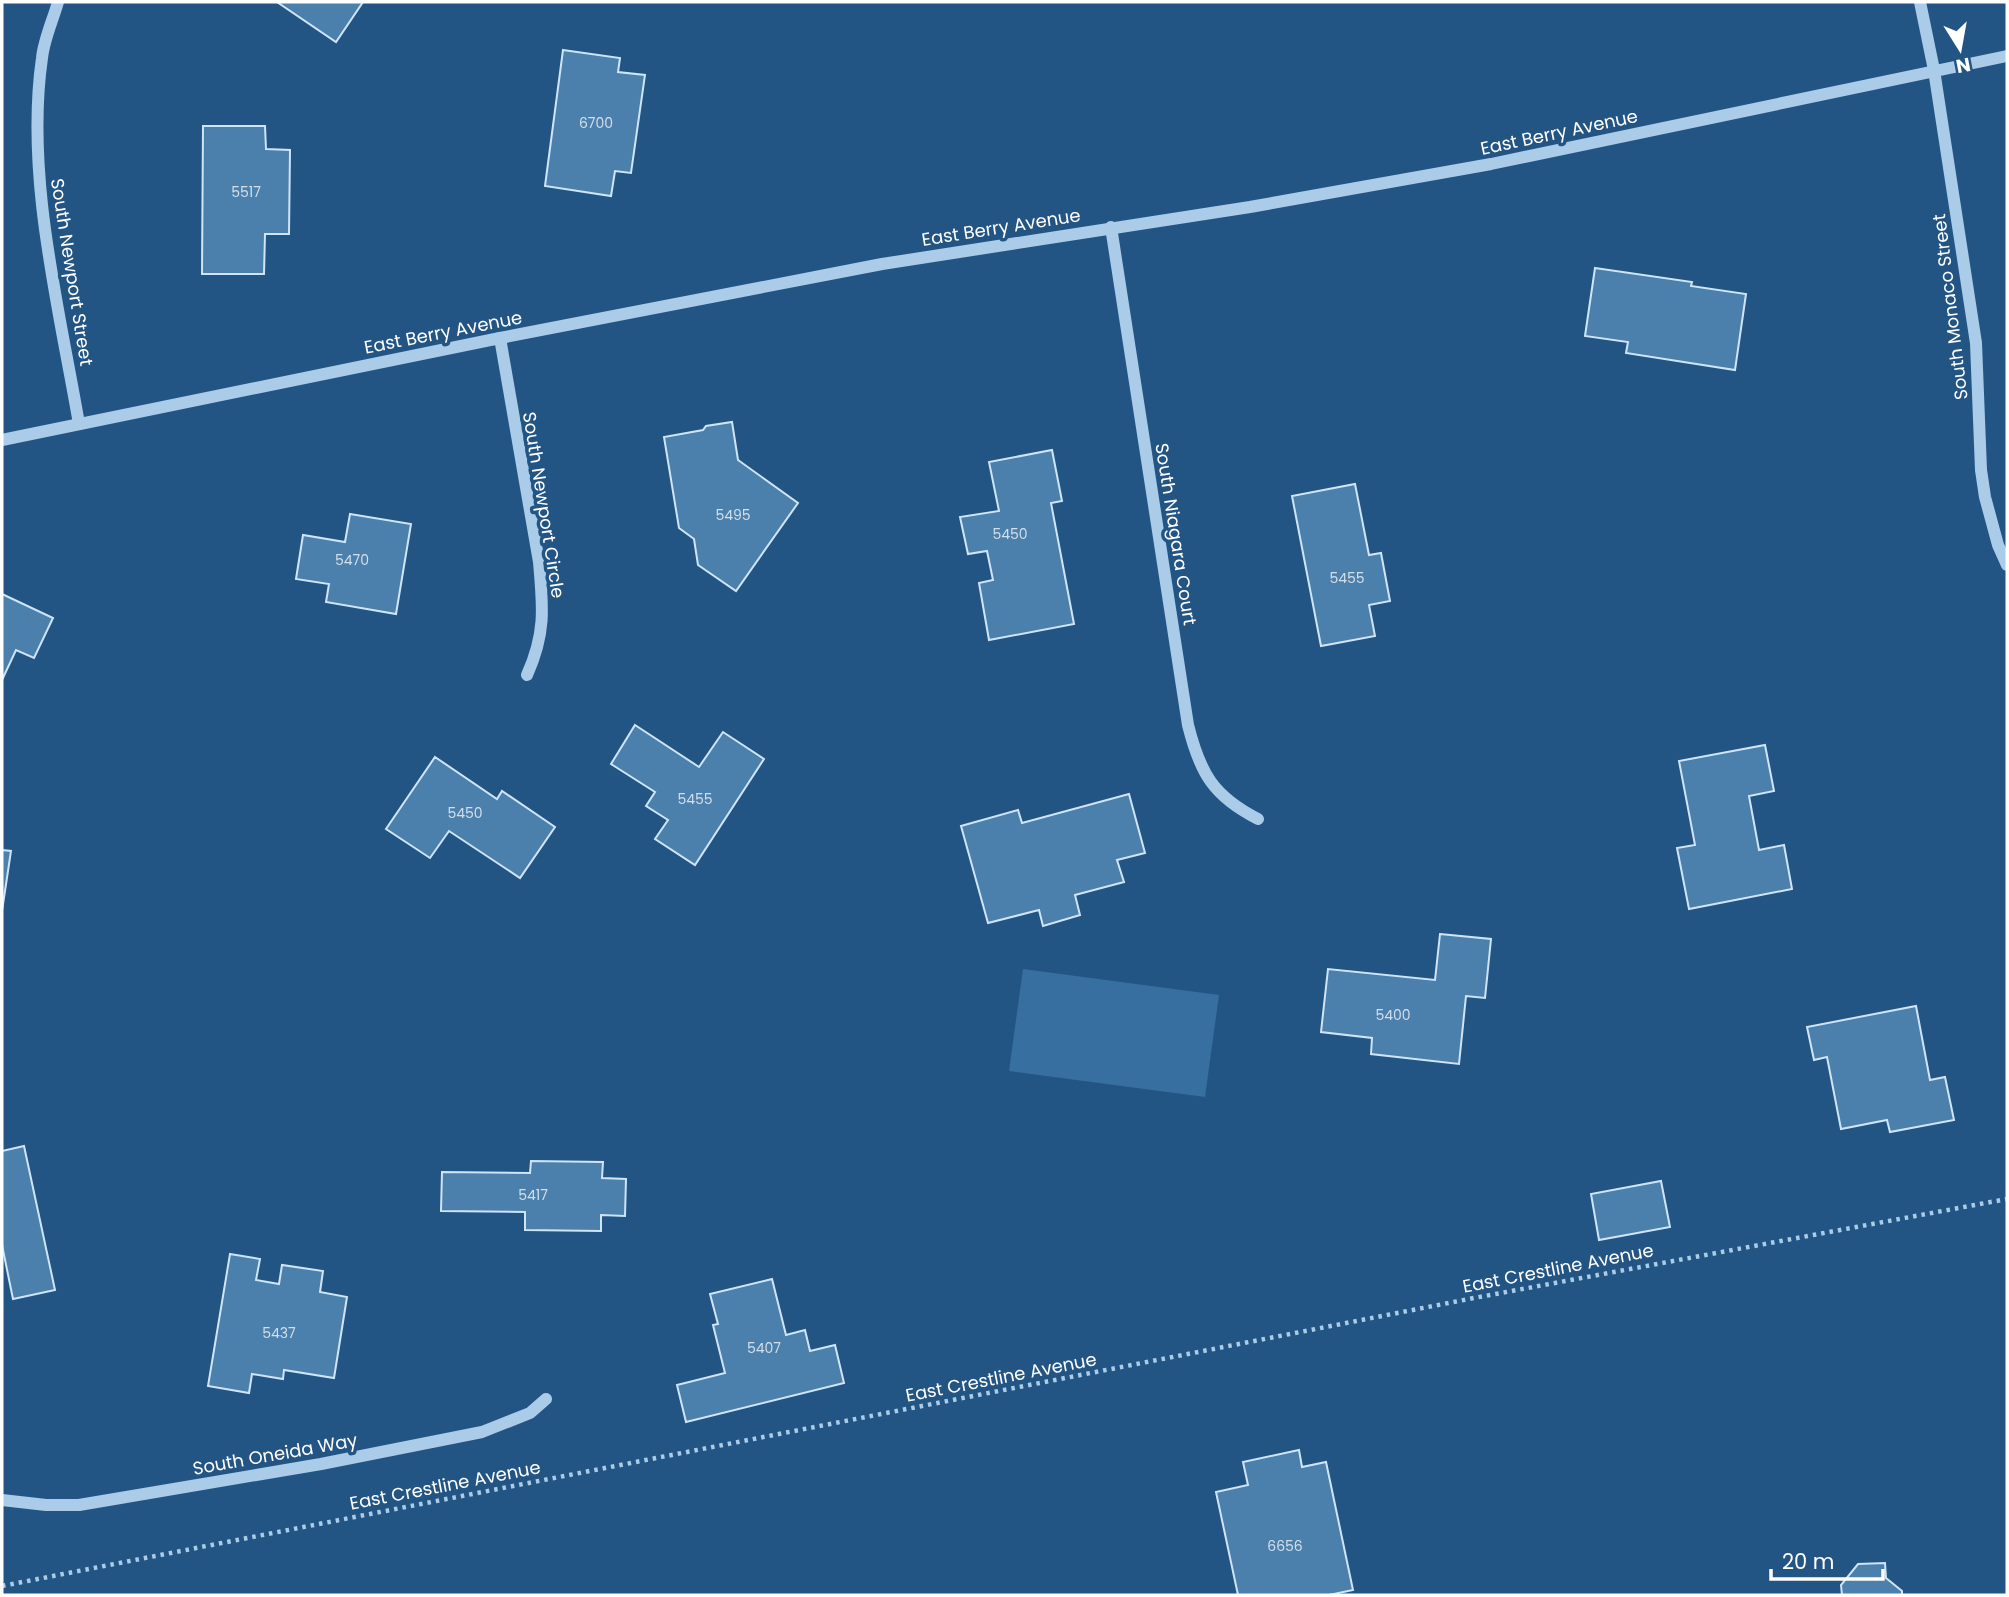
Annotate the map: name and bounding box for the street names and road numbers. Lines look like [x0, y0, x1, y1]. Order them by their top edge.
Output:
street label: East Berry Avenue [1478, 103, 1640, 161]
street label: South Newport Street [45, 176, 99, 368]
street label: East Berry Avenue [920, 202, 1082, 252]
street label: South Monaco Street [1926, 213, 1974, 401]
street label: East Berry Avenue [362, 304, 524, 360]
street label: South Newport Circle [517, 410, 571, 600]
street label: South Niagara Court [1149, 441, 1203, 627]
street label: East Crestline Avenue [1460, 1237, 1656, 1299]
street label: East Crestline Avenue [903, 1346, 1099, 1408]
street label: South Oneida Way [191, 1427, 359, 1481]
street label: East Crestline Avenue [347, 1454, 543, 1516]

